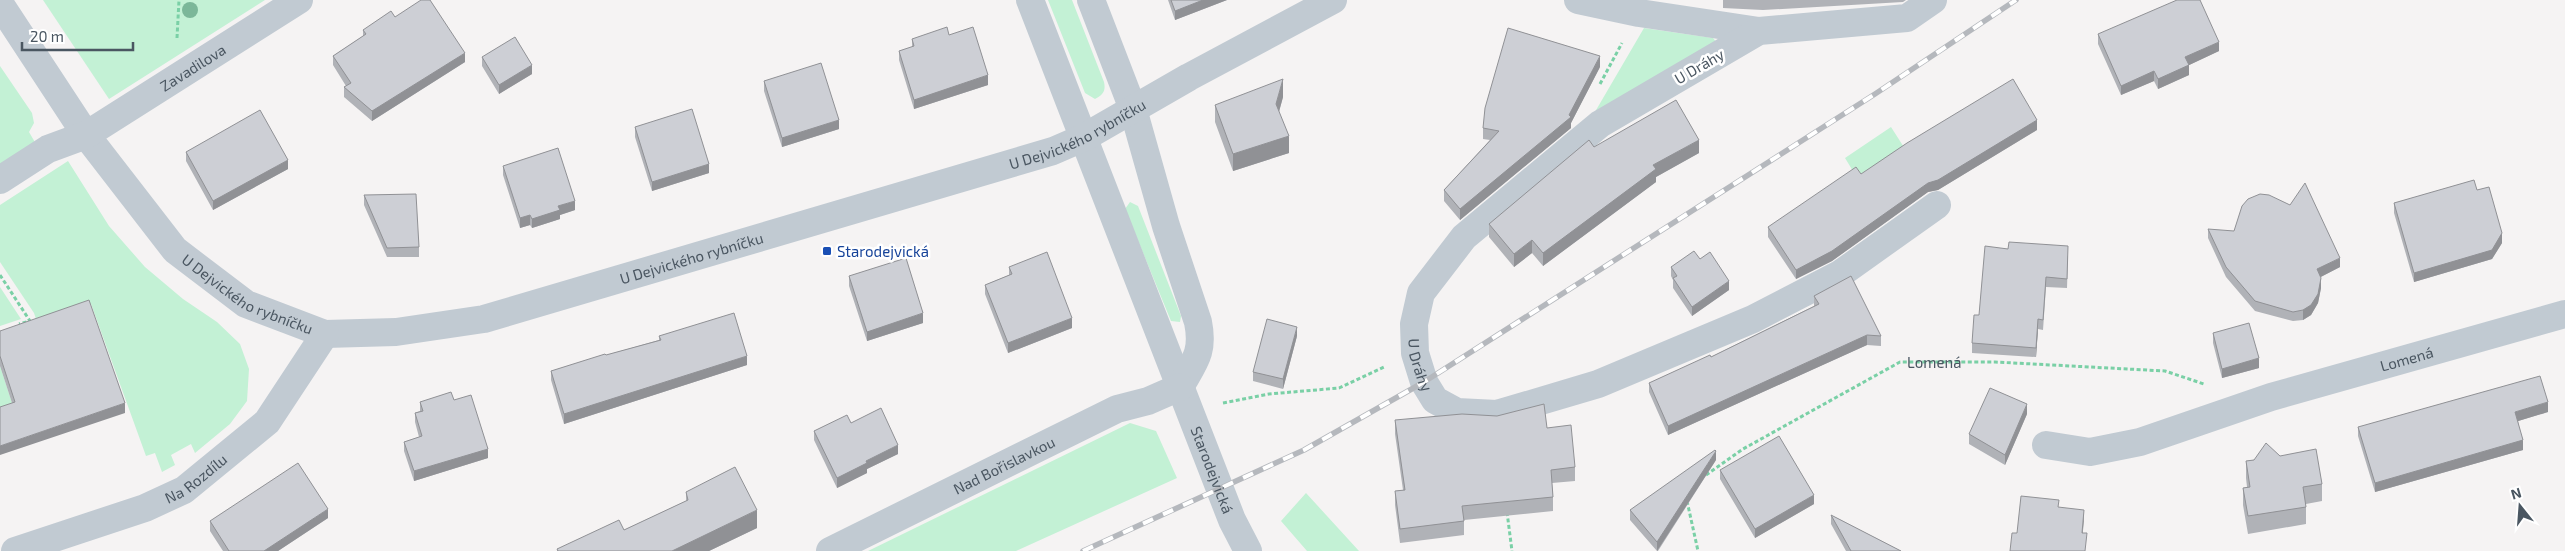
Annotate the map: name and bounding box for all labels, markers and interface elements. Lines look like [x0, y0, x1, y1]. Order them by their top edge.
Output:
scale bar [22, 20, 134, 52]
text: 20 m [30, 27, 64, 45]
street label: Zavadilova [157, 40, 229, 95]
street label: U Dráhy [1671, 45, 1727, 87]
street label: U Dejvického rybníčku [1007, 95, 1149, 173]
street label: U Dejvického rybníčku [617, 228, 765, 287]
place label: Starodejvická [837, 242, 929, 261]
marker: Starodejvická [821, 245, 833, 257]
street label: U Dejvického rybníčku [179, 250, 316, 338]
street label: U Dráhy [1405, 338, 1436, 395]
street label: Lomená [2378, 343, 2435, 375]
street label: Lomená [1907, 353, 1961, 371]
street label: Starodejvická [1187, 424, 1238, 516]
street label: Nad Bořislavkou [950, 432, 1058, 498]
street label: Na Rozdílu [162, 450, 230, 507]
north arrow [2495, 481, 2545, 531]
text: N [2509, 483, 2523, 503]

